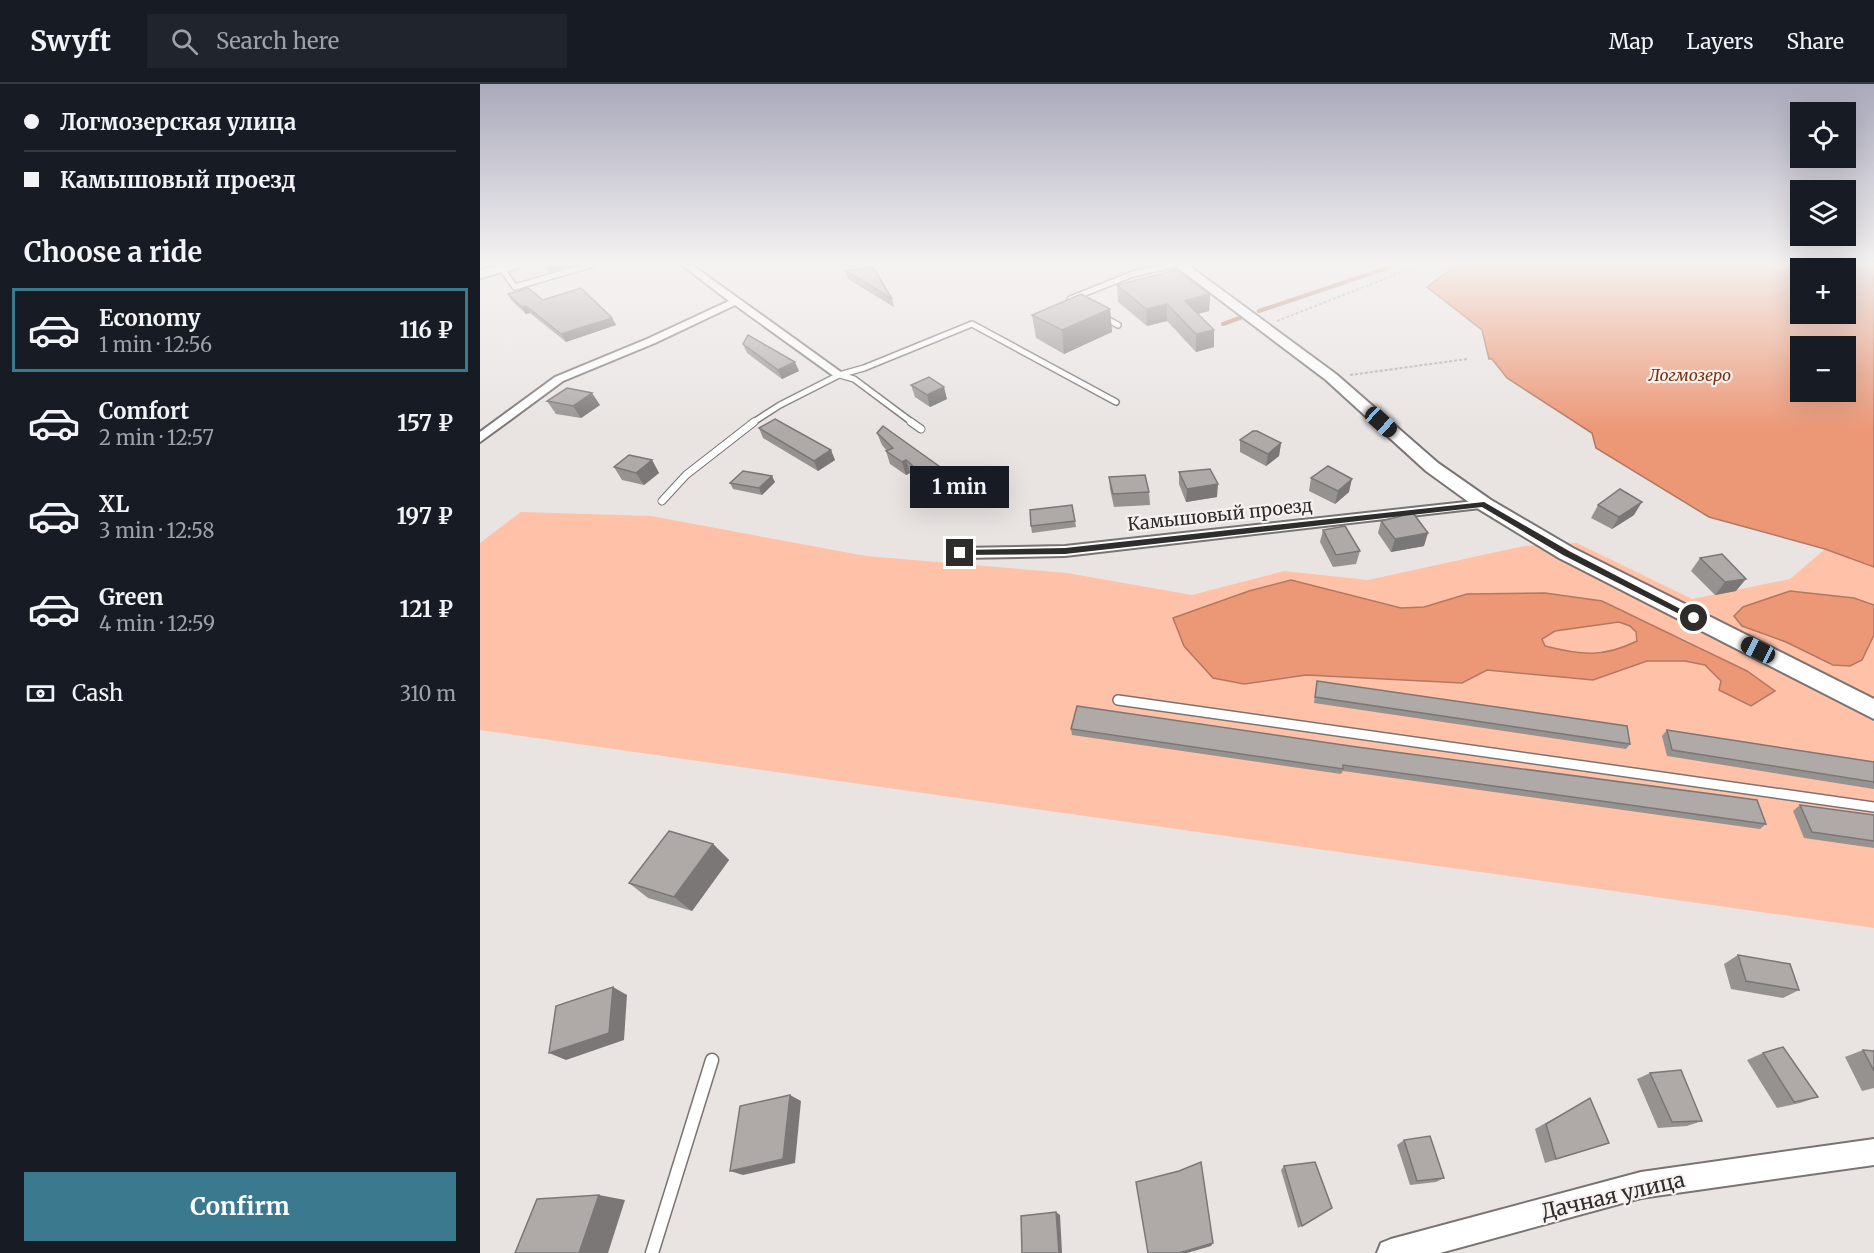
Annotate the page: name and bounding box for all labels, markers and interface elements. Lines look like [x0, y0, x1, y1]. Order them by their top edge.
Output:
search box [147, 14, 567, 68]
text: Swyft [30, 23, 111, 59]
icon: search [168, 25, 201, 58]
text: Search here [216, 27, 339, 55]
text: Map [1609, 28, 1654, 55]
text: Layers [1687, 28, 1754, 55]
text: Share [1787, 28, 1844, 55]
map controls [1790, 102, 1856, 402]
button: locate [1790, 102, 1856, 168]
text: Логмозерская улица [60, 108, 296, 136]
text: Камышовый проезд [60, 166, 296, 194]
button: layers [1790, 180, 1856, 246]
text: Choose a ride [24, 235, 202, 269]
button: + [1790, 258, 1856, 324]
icon: car [27, 303, 81, 357]
text: Economy [99, 304, 200, 332]
text: 116 ₽ [399, 316, 453, 344]
text: 1 min · 12:56 [99, 332, 212, 357]
button: − [1790, 336, 1856, 402]
water label: Логмозеро [1648, 365, 1731, 385]
icon: car [27, 396, 81, 450]
text: Comfort [99, 397, 189, 425]
car [1362, 403, 1400, 441]
text: 157 ₽ [397, 409, 453, 437]
text: 2 min · 12:57 [99, 425, 214, 450]
callout: 1 min [910, 466, 1010, 508]
text: 1 min [932, 474, 987, 499]
icon: car [27, 489, 81, 543]
text: XL [99, 490, 129, 518]
street label: Камышовый проезд [1126, 493, 1314, 536]
text: 197 ₽ [396, 502, 453, 530]
text: 3 min · 12:58 [99, 518, 214, 543]
route end [946, 539, 973, 566]
icon: car [27, 582, 81, 636]
text: Green [99, 583, 163, 611]
text: 121 ₽ [399, 595, 453, 623]
route start [1680, 604, 1707, 631]
text: 4 min · 12:59 [99, 611, 215, 636]
car [1738, 634, 1778, 666]
icon: cash [24, 677, 57, 710]
text: Cash [72, 679, 123, 707]
text: 310 m [400, 681, 456, 706]
street label: Дачная улица [1538, 1166, 1687, 1225]
button: Confirm [24, 1172, 456, 1241]

